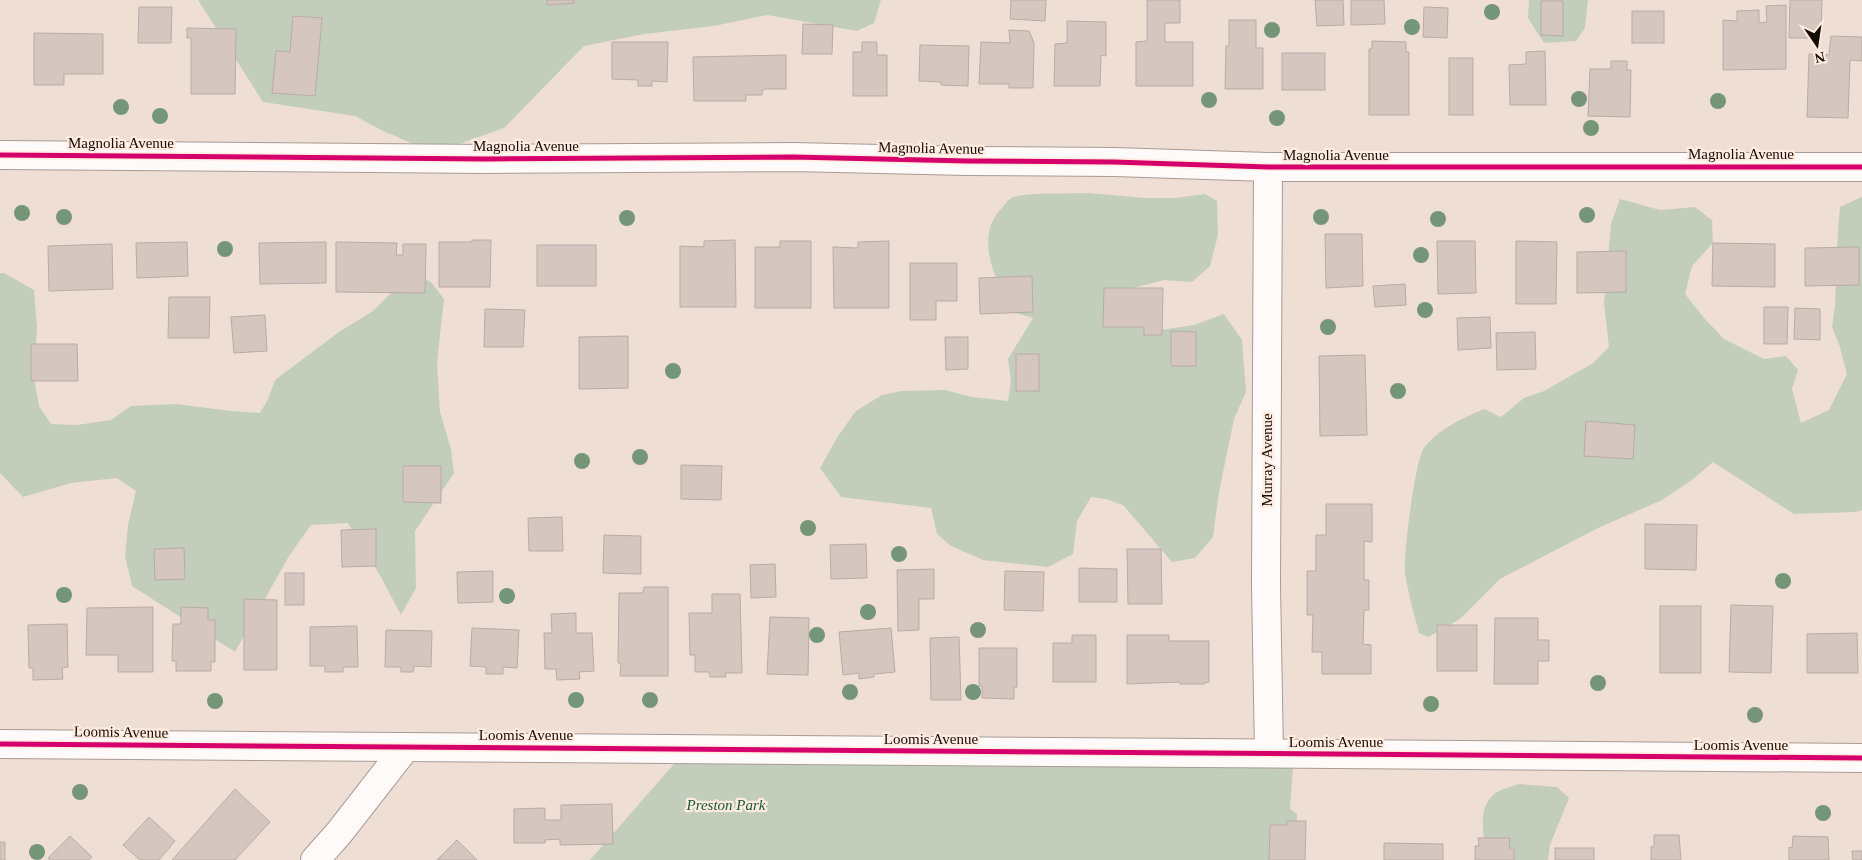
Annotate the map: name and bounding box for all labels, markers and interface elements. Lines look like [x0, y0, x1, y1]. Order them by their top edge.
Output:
north arrow [1792, 20, 1842, 70]
text: N [1813, 49, 1826, 66]
street label: Magnolia Avenue [68, 135, 174, 151]
street label: Magnolia Avenue [473, 138, 579, 154]
street label: Magnolia Avenue [878, 139, 984, 157]
street label: Magnolia Avenue [1688, 146, 1794, 162]
street label: Magnolia Avenue [1283, 147, 1389, 163]
street label: Murray Avenue [1259, 413, 1275, 507]
street label: Loomis Avenue [74, 723, 169, 741]
street label: Loomis Avenue [479, 727, 573, 743]
street label: Loomis Avenue [884, 731, 978, 747]
street label: Loomis Avenue [1289, 734, 1383, 750]
street label: Loomis Avenue [1694, 737, 1788, 753]
park label: Preston Park [685, 797, 766, 813]

